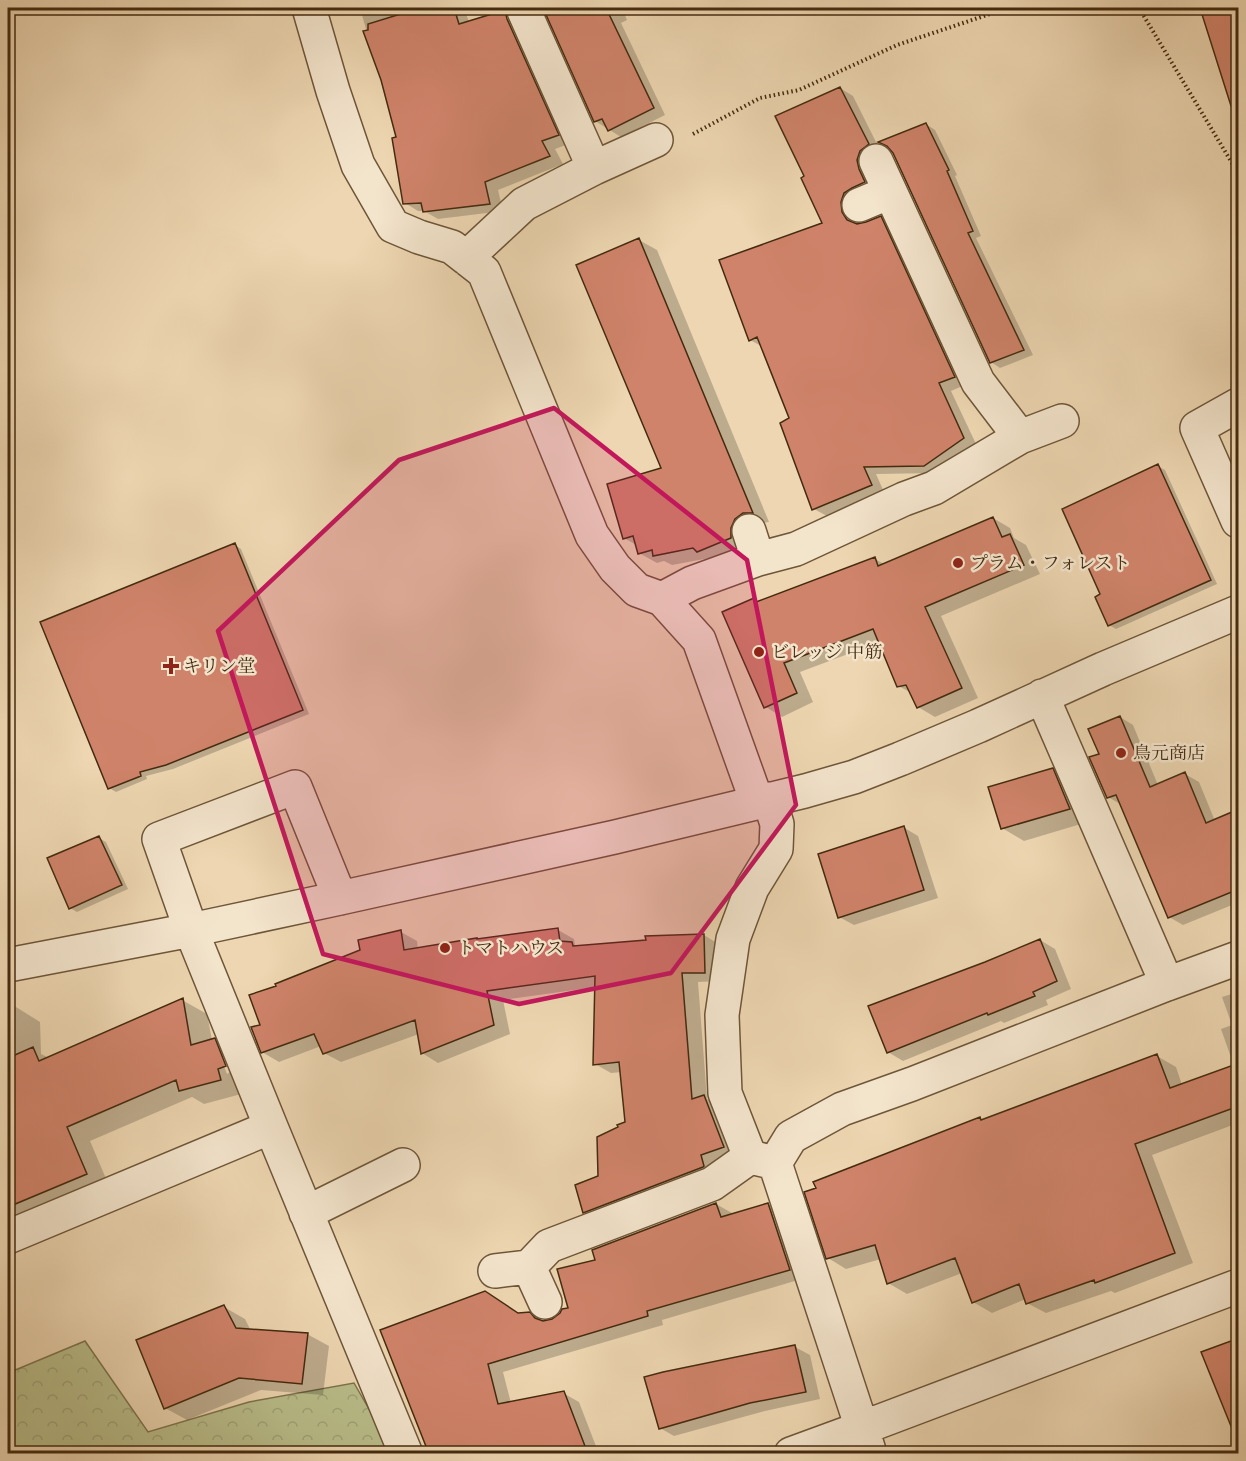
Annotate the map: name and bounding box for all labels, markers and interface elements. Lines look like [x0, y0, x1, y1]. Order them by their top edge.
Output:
place label: プラム・フォレスト [970, 552, 1130, 577]
marker: プラム・フォレスト [951, 556, 965, 570]
place label: ビレッジ 中筋 [771, 641, 882, 666]
marker: ビレッジ 中筋 [752, 645, 766, 659]
place label: キリン堂 [183, 655, 255, 680]
marker: キリン堂 [164, 659, 178, 673]
place label: 鳥元商店 [1133, 742, 1205, 767]
marker: 鳥元商店 [1114, 746, 1128, 760]
place label: トマトハウス [457, 937, 564, 962]
marker: トマトハウス [438, 941, 452, 955]

